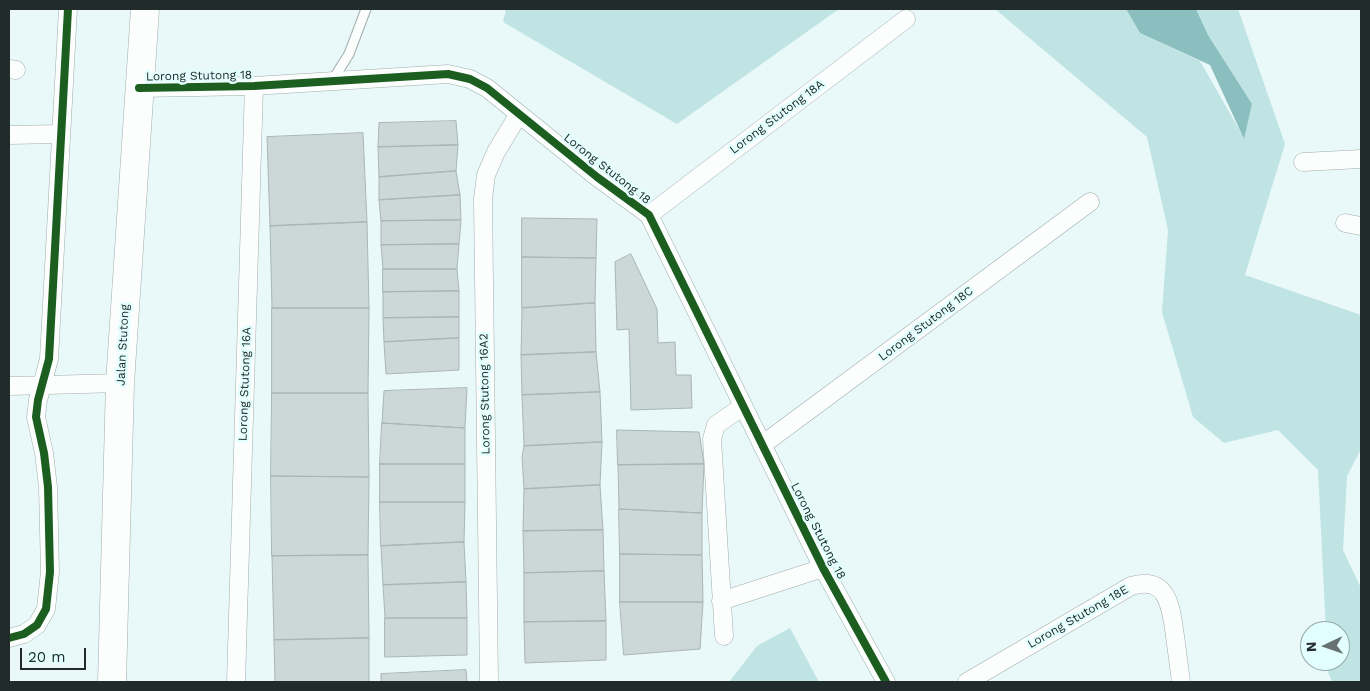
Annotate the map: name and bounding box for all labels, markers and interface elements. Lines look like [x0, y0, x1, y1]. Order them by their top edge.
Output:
street label: Lorong Stutong 18 [146, 68, 252, 84]
street label: Lorong Stutong 18A [727, 77, 827, 157]
street label: Lorong Stutong 18 [561, 131, 653, 207]
street label: Lorong Stutong 18C [876, 284, 976, 364]
street label: Jalan Stutong [114, 304, 132, 386]
street label: Lorong Stutong 16A [236, 327, 254, 441]
street label: Lorong Stutong 16A2 [477, 333, 493, 455]
street label: Lorong Stutong 18 [787, 480, 849, 582]
street label: Lorong Stutong 18E [1025, 582, 1131, 652]
north arrow [1300, 621, 1350, 671]
scale bar [22, 638, 89, 670]
text: N [1303, 641, 1319, 652]
text: 20 m [28, 648, 66, 666]

